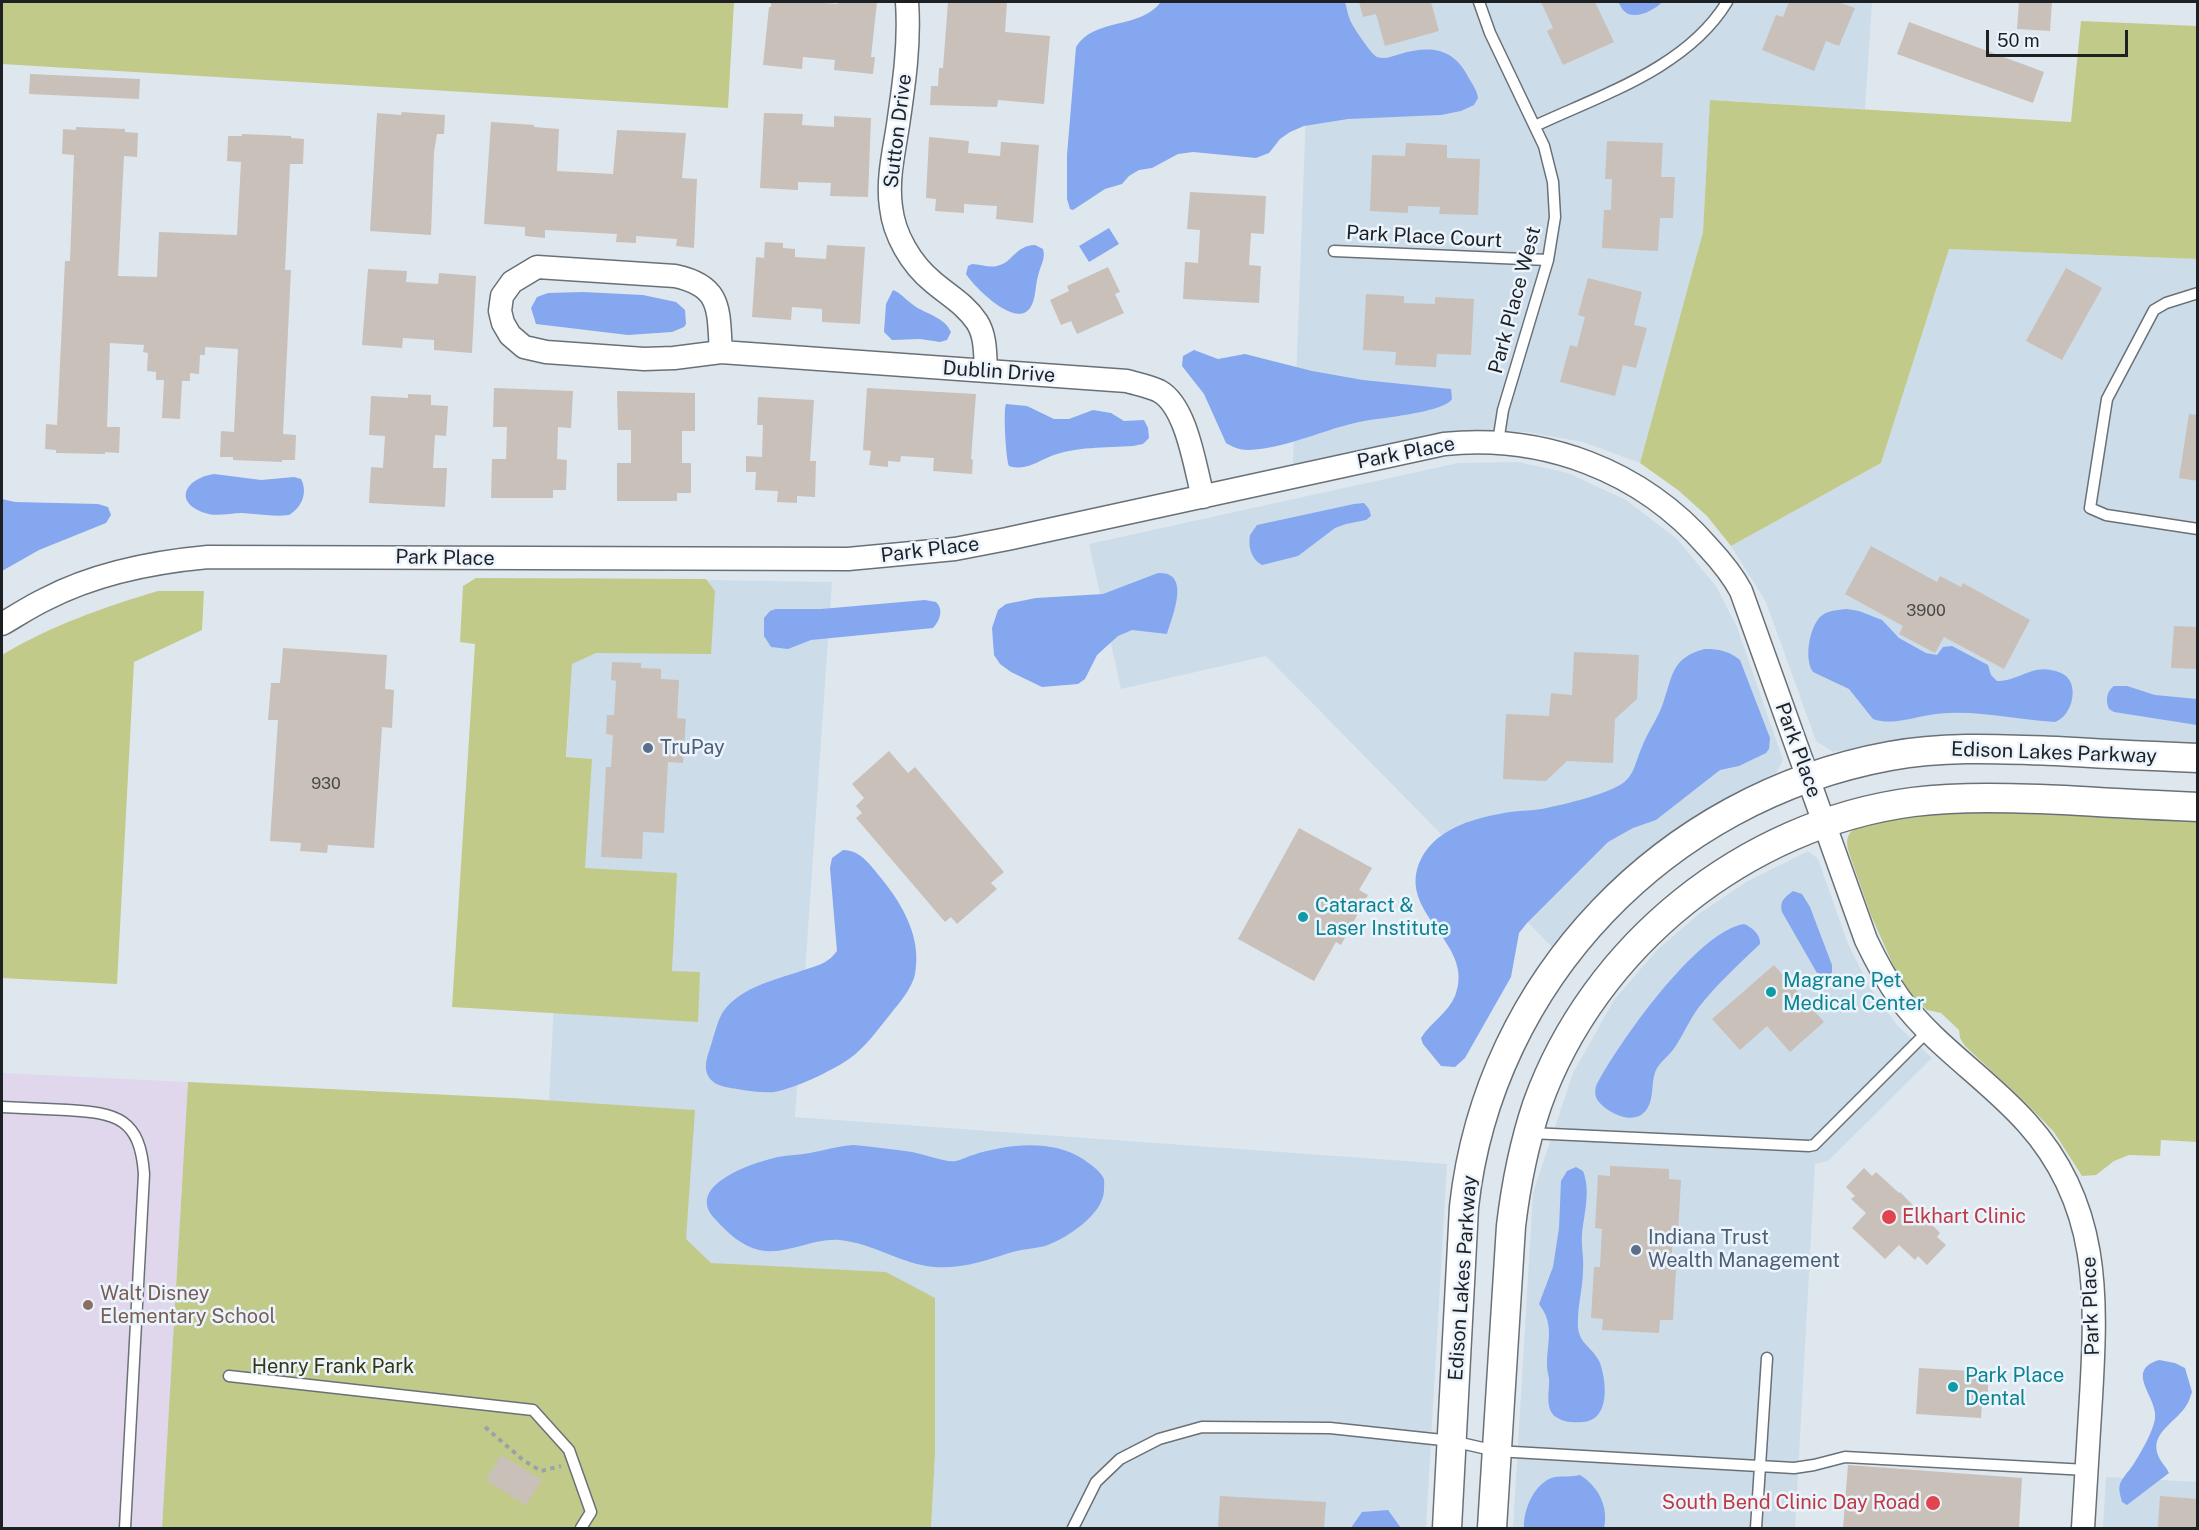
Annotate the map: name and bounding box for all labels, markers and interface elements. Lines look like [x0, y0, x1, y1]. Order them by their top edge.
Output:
scale bar [1989, 18, 2132, 56]
text: 50 m [1997, 30, 2040, 51]
street label: Sutton Drive [879, 73, 917, 189]
street label: Park Place Court [1345, 221, 1503, 253]
street label: Park Place West [1484, 224, 1546, 376]
street label: Dublin Drive [942, 356, 1056, 388]
street label: Park Place [1355, 432, 1457, 474]
street label: Park Place [879, 532, 981, 568]
street label: Park Place [395, 545, 495, 571]
house number: 3900 [1906, 601, 1946, 621]
street label: Park Place [1770, 699, 1826, 801]
place label: TruPay [660, 736, 725, 760]
street label: Edison Lakes Parkway [1951, 737, 2157, 769]
marker: TruPay [641, 741, 655, 755]
house number: 930 [311, 774, 341, 794]
place label: Cataract & Laser Institute [1315, 894, 1449, 941]
marker: Cataract & Laser Institute [1296, 910, 1310, 924]
place label: Magrane Pet Medical Center [1783, 969, 1924, 1016]
marker: Magrane Pet Medical Center [1764, 985, 1778, 999]
street label: Edison Lakes Parkway [1444, 1174, 1482, 1382]
place label: Elkhart Clinic [1902, 1205, 2026, 1229]
marker: Elkhart Clinic [1880, 1208, 1898, 1226]
place label: Indiana Trust Wealth Management [1648, 1226, 1840, 1273]
marker: Indiana Trust Wealth Management [1629, 1243, 1643, 1257]
street label: Park Place [2077, 1256, 2105, 1356]
place label: Walt Disney Elementary School [100, 1282, 276, 1329]
marker: Walt Disney Elementary School [81, 1298, 95, 1312]
park label: Henry Frank Park [252, 1355, 414, 1379]
place label: Park Place Dental [1965, 1364, 2064, 1411]
marker: Park Place Dental [1946, 1380, 1960, 1394]
place label: South Bend Clinic Day Road [1662, 1491, 1920, 1515]
marker: South Bend Clinic Day Road [1924, 1494, 1942, 1512]

